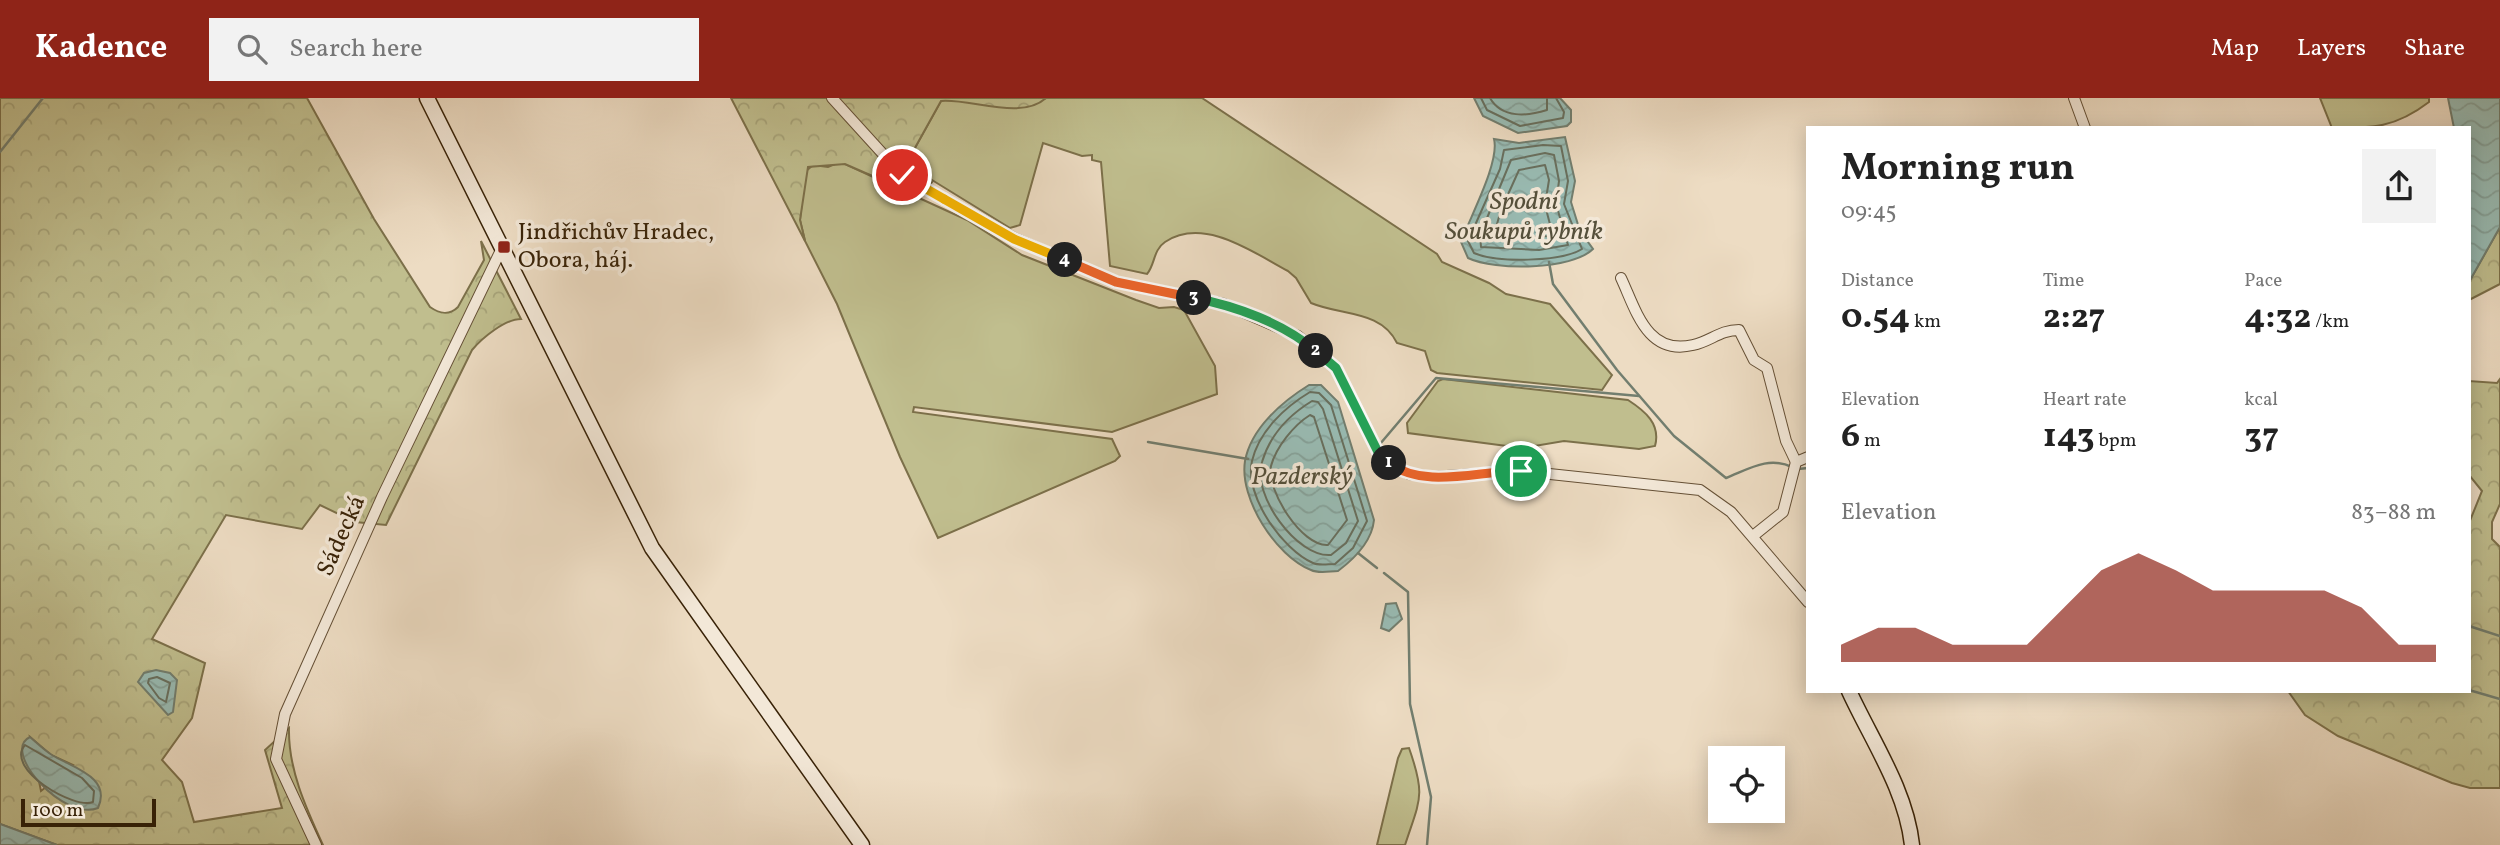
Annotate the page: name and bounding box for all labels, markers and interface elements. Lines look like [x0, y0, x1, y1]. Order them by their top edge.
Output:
search box [209, 18, 699, 81]
text: Kadence [35, 26, 167, 72]
icon: search [233, 30, 271, 68]
text: Search here [289, 31, 423, 67]
text: Map [2211, 32, 2259, 66]
text: Layers [2297, 32, 2366, 66]
text: Share [2404, 32, 2465, 66]
text: Morning run [1841, 143, 2075, 196]
pin [872, 145, 932, 205]
button: share [2362, 149, 2436, 223]
icon: check [883, 156, 921, 194]
water label: Spodní Soukupů rybník [1445, 184, 1603, 250]
text: 09:45 [1841, 196, 1897, 228]
place label: Jindřichův Hradec, Obora, háj. [518, 216, 714, 278]
marker: Jindřichův Hradec, Obora, háj. [496, 239, 512, 255]
pin: 4 [1048, 242, 1082, 278]
text: 4 [1059, 246, 1070, 272]
text: Distance [1841, 268, 1914, 294]
text: Time [2043, 268, 2084, 294]
text: Pace [2244, 268, 2282, 294]
pin: 3 [1176, 280, 1212, 316]
text: 3 [1189, 284, 1198, 310]
text: 0.54 [1841, 294, 1910, 342]
text: 2:27 [2043, 294, 2105, 342]
text: 4:32 [2244, 294, 2312, 342]
text: km [1910, 309, 1941, 335]
text: /km [2312, 309, 2349, 335]
pin: 2 [1298, 334, 1334, 368]
text: 2 [1311, 337, 1320, 363]
text: Elevation [1841, 387, 1920, 413]
text: Heart rate [2043, 387, 2127, 413]
text: kcal [2244, 387, 2278, 413]
text: 6 [1841, 413, 1860, 461]
text: 143 [2043, 413, 2095, 461]
text: 37 [2244, 413, 2279, 461]
text: m [1860, 428, 1881, 454]
text: bpm [2095, 428, 2136, 454]
pin [1491, 441, 1551, 501]
pin: 1 [1372, 446, 1406, 480]
text: 1 [1385, 449, 1392, 475]
icon: arrive [1502, 452, 1540, 490]
water label: Pazderský [1251, 459, 1353, 495]
street label: Sádecká [309, 490, 375, 582]
text: Elevation [1841, 497, 1937, 529]
text: 83–88 m [2351, 497, 2436, 529]
map controls [1708, 746, 1785, 823]
button: locate [1708, 746, 1785, 823]
scale bar [21, 796, 156, 828]
text: 100 m [32, 798, 83, 824]

